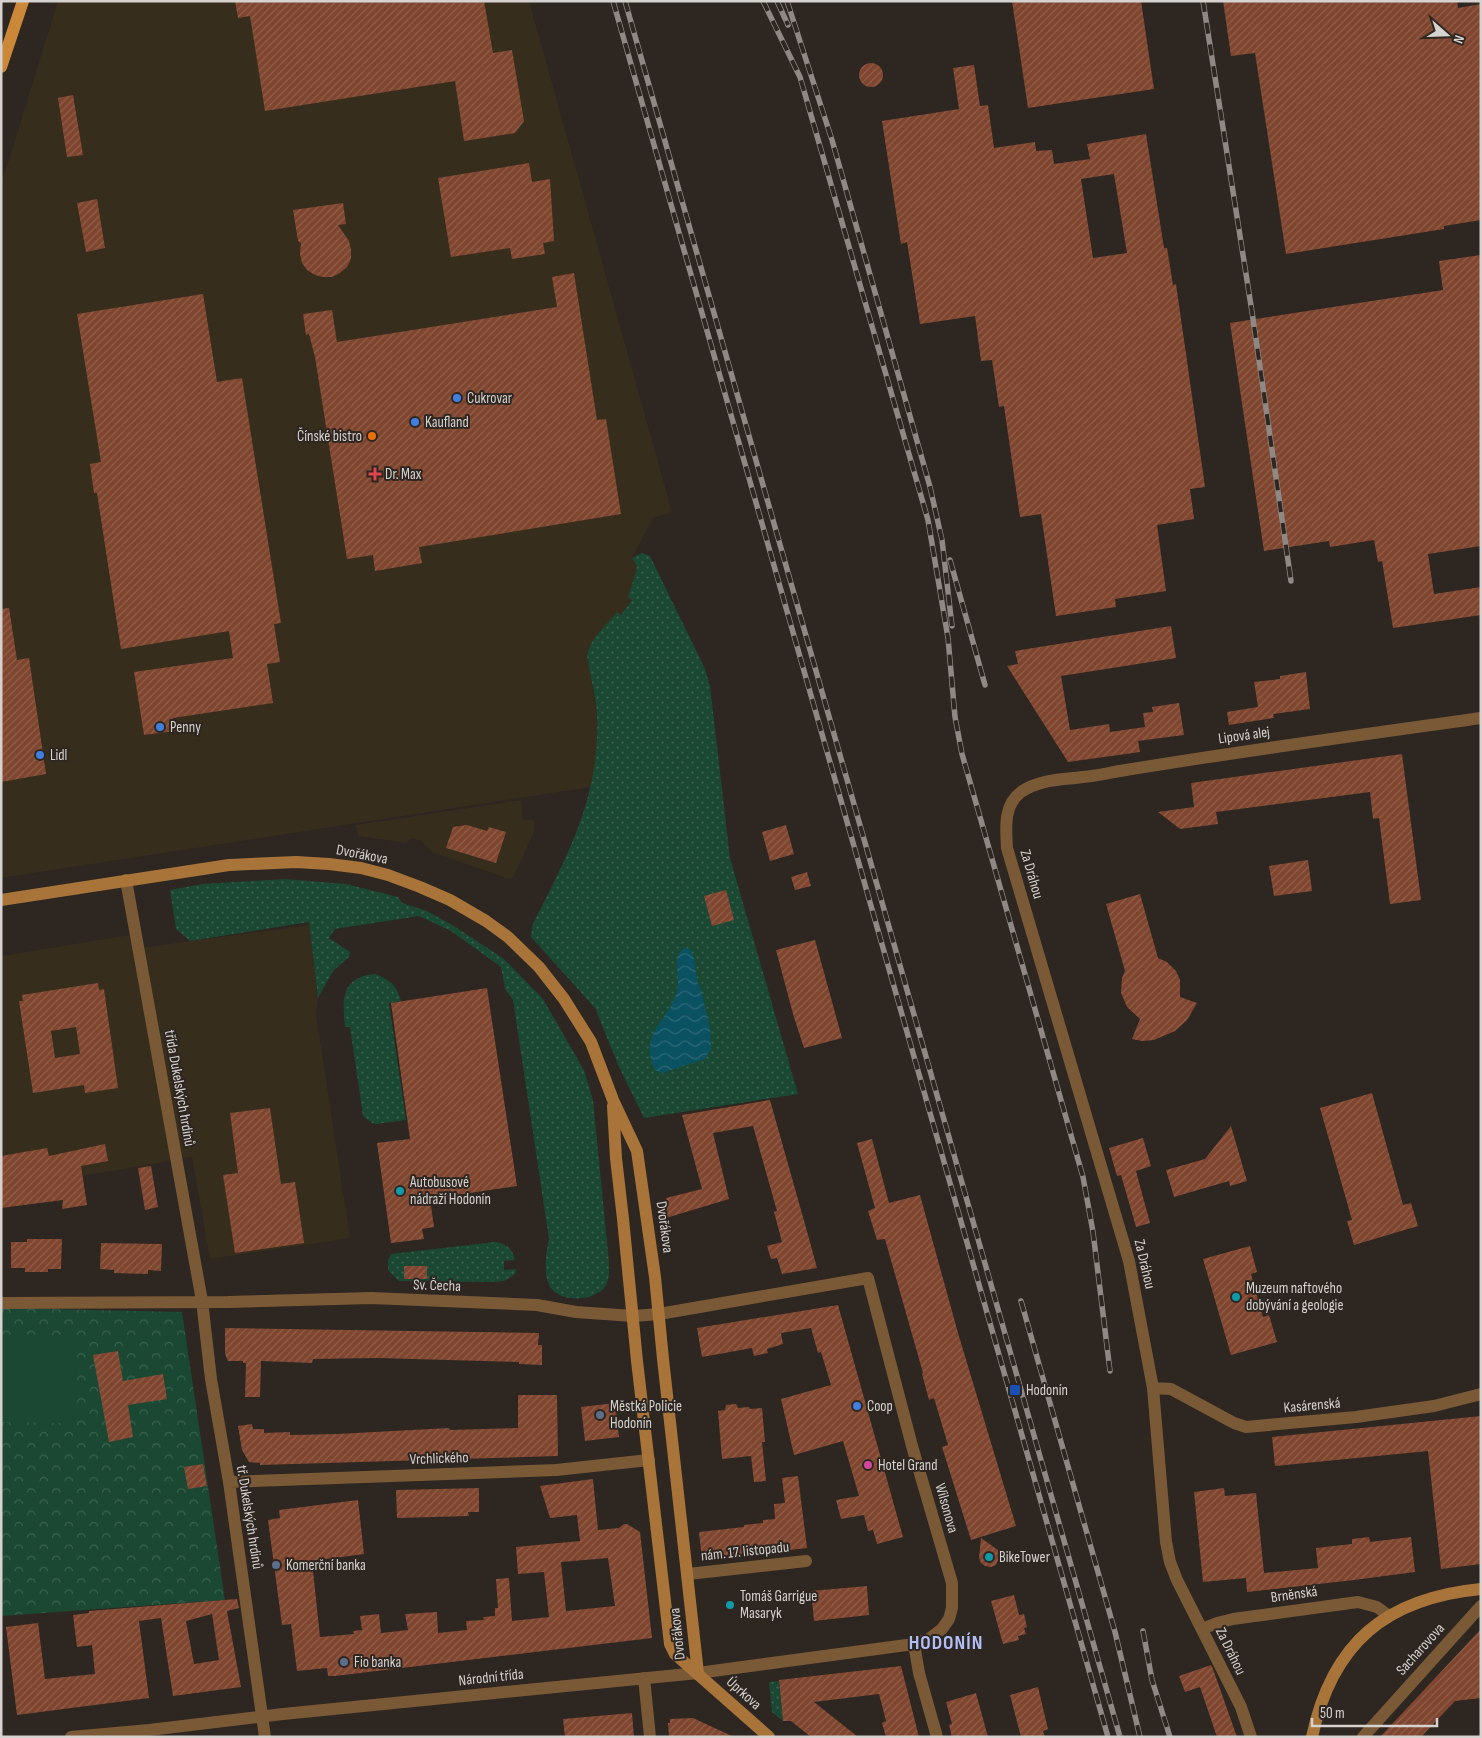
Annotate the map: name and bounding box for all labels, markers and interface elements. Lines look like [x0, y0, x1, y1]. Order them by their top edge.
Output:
north arrow [1422, 10, 1472, 60]
text: N [1449, 33, 1468, 46]
place label: Cukrovar [467, 389, 513, 408]
marker: Cukrovar [451, 392, 463, 404]
place label: Kaufland [425, 413, 469, 432]
marker: Kaufland [409, 416, 421, 428]
place label: Čínské bistro [297, 427, 362, 446]
marker: Čínské bistro [366, 430, 378, 442]
place label: Dr. Max [385, 465, 422, 484]
marker: Dr. Max [369, 468, 381, 480]
place label: Penny [170, 718, 201, 737]
marker: Penny [154, 721, 166, 733]
street label: Lipová alej [1217, 722, 1271, 748]
place label: Lidl [50, 746, 67, 765]
marker: Lidl [34, 749, 46, 761]
street label: Dvořákova [335, 840, 389, 869]
street label: Za Dráhou [1015, 847, 1048, 901]
street label: třída Dukelských hrdinů [160, 1028, 199, 1148]
place label: Autobusové nádraží Hodonín [409, 1173, 491, 1209]
marker: Autobusové nádraží Hodonín [394, 1185, 406, 1197]
street label: Dvořákova [651, 1200, 678, 1254]
street label: Za Dráhou [1130, 1237, 1159, 1291]
street label: Sv. Čecha [413, 1275, 461, 1296]
place label: Muzeum naftového dobývání a geologie [1246, 1279, 1343, 1315]
marker: Muzeum naftového dobývání a geologie [1230, 1291, 1242, 1303]
place label: Hodonín [1026, 1381, 1068, 1400]
marker: Hodonín [1008, 1383, 1022, 1397]
street label: Kasárenská [1283, 1394, 1341, 1417]
place label: Městká Policie Hodonín [610, 1397, 682, 1433]
place label: Coop [867, 1397, 893, 1416]
marker: Coop [851, 1400, 863, 1412]
marker: Městká Policie Hodonín [594, 1409, 606, 1421]
street label: Vrchlického [409, 1448, 469, 1469]
place label: Hotel Grand [878, 1456, 938, 1475]
marker: Hotel Grand [862, 1459, 874, 1471]
street label: tř. Dukelských hrdinů [232, 1464, 267, 1570]
street label: Wilsonova [930, 1481, 963, 1535]
street label: nám. 17. listopadu [700, 1537, 790, 1566]
place label: BikeTower [999, 1548, 1051, 1567]
marker: BikeTower [983, 1551, 995, 1563]
place label: Komerční banka [286, 1556, 366, 1575]
marker: Komerční banka [270, 1559, 282, 1571]
street label: Brněnská [1270, 1582, 1319, 1607]
place label: Tomáš Garrigue Masaryk [740, 1587, 817, 1623]
marker: Tomáš Garrigue Masaryk [724, 1599, 736, 1611]
street label: Dvořákova [665, 1607, 690, 1661]
street label: Sacharovova [1392, 1619, 1449, 1679]
street label: Za Dráhou [1211, 1624, 1250, 1678]
district label: HODONÍN [909, 1631, 983, 1655]
place label: Fio banka [354, 1653, 401, 1672]
marker: Fio banka [338, 1656, 350, 1668]
street label: Národní třída [458, 1665, 525, 1690]
street label: Úprkova [722, 1673, 765, 1714]
scale bar [1312, 1696, 1437, 1728]
text: 50 m [1320, 1704, 1345, 1723]

